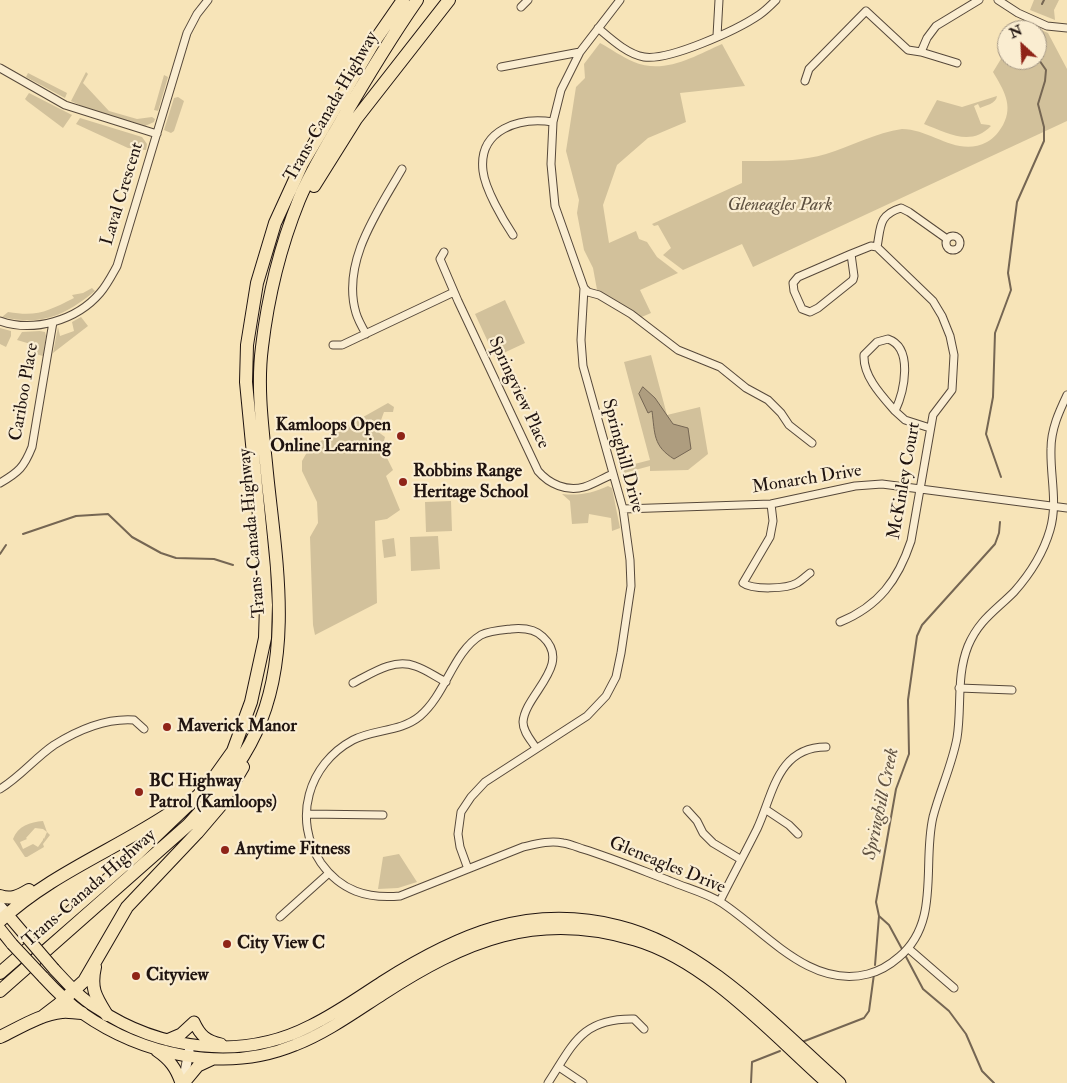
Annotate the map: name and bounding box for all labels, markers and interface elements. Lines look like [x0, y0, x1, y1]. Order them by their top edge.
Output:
north arrow [997, 20, 1047, 70]
text: N [1007, 22, 1025, 42]
street label: Trans-Canada Highway [280, 28, 384, 186]
street label: Laval Crescent [97, 140, 149, 248]
park label: Gleneagles Park [728, 195, 832, 217]
street label: Springview Place [483, 334, 553, 452]
street label: Cariboo Place [6, 341, 44, 443]
street label: Springhill Drive [596, 397, 648, 515]
place label: Kamloops Open Online Learning [270, 415, 391, 458]
street label: McKinley Court [884, 421, 926, 541]
marker: Kamloops Open Online Learning [395, 430, 407, 442]
street label: Trans-Canada Highway [235, 448, 271, 618]
place label: Robbins Range Heritage School [413, 461, 528, 504]
street label: Monarch Drive [751, 461, 863, 499]
marker: Robbins Range Heritage School [397, 476, 409, 488]
place label: Maverick Manor [177, 716, 297, 738]
marker: Maverick Manor [161, 721, 173, 733]
water label: Springhill Creek [859, 746, 905, 862]
place label: BC Highway Patrol (Kamloops) [149, 771, 277, 814]
marker: BC Highway Patrol (Kamloops) [133, 786, 145, 798]
street label: Trans-Canada Highway [19, 825, 161, 953]
street label: Gleneagles Drive [606, 833, 728, 899]
place label: Anytime Fitness [235, 839, 350, 861]
marker: Anytime Fitness [219, 844, 231, 856]
place label: City View C [237, 933, 325, 955]
marker: City View C [221, 938, 233, 950]
place label: Cityview [146, 965, 209, 987]
marker: Cityview [130, 970, 142, 982]

